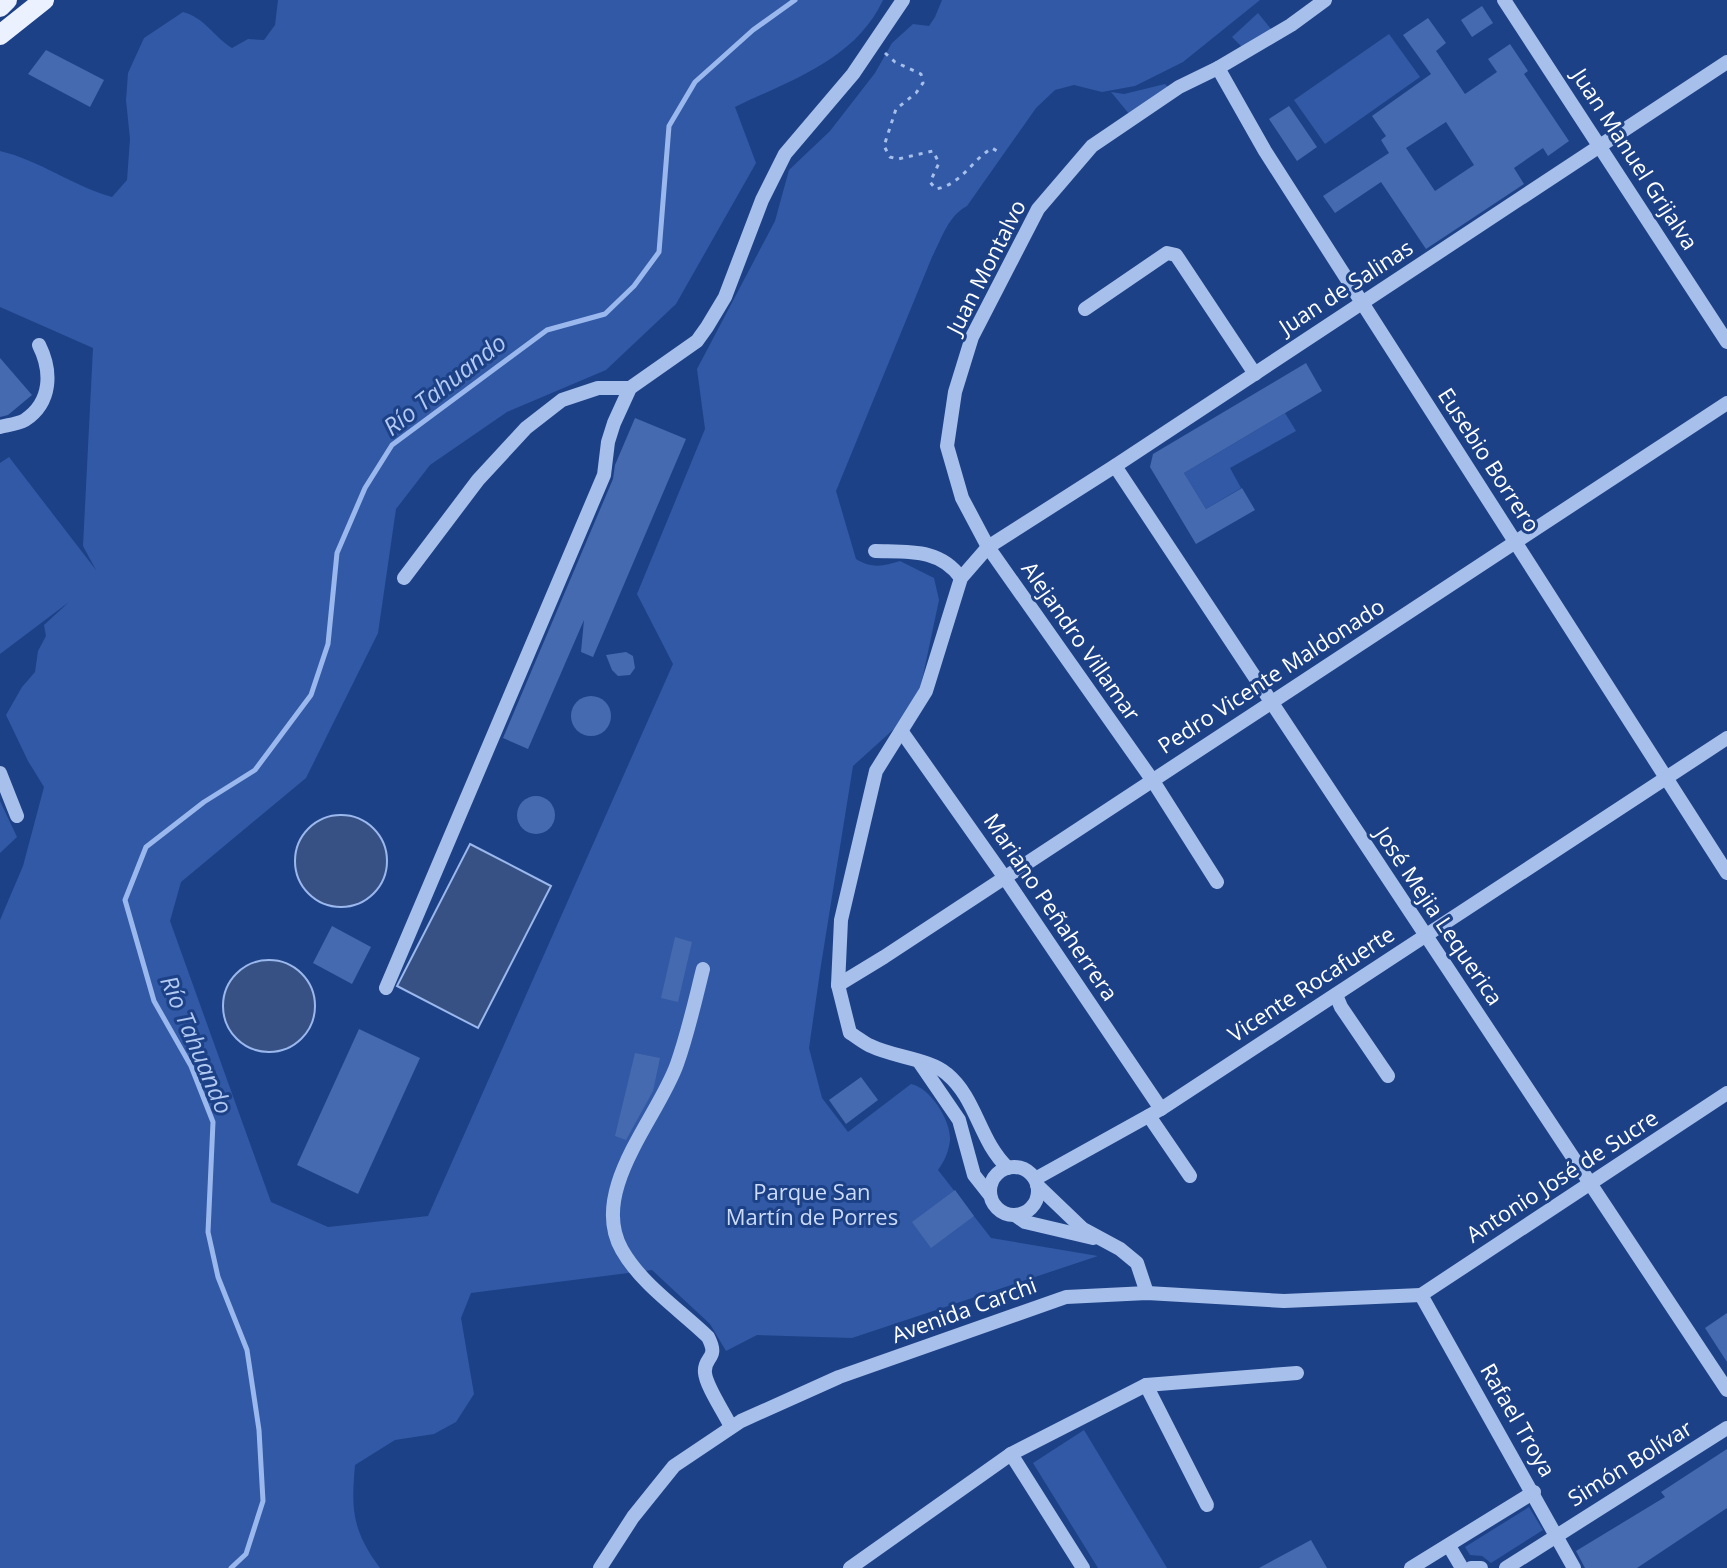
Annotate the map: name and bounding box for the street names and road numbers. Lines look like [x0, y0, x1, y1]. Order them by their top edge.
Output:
street label: Juan Manuel Grijalva [1565, 60, 1706, 255]
street label: Juan Montalvo [937, 194, 1032, 341]
street label: Juan de Salinas [1271, 232, 1418, 342]
street label: Eusebio Borrero [1432, 381, 1548, 537]
street label: Alejandro Villamar [1016, 555, 1148, 726]
street label: Pedro Vicente Maldonado [1151, 591, 1390, 760]
street label: Mariano Peñaherrera [978, 807, 1126, 1006]
street label: José Mejia Lequerica [1368, 819, 1511, 1011]
street label: Vicente Rocafuerte [1221, 918, 1400, 1048]
street label: Antonio José de Sucre [1460, 1102, 1663, 1249]
street label: Avenida Carchi [887, 1269, 1040, 1349]
street label: Rafael Troya [1474, 1357, 1564, 1482]
street label: Simón Bolívar [1562, 1412, 1697, 1512]

